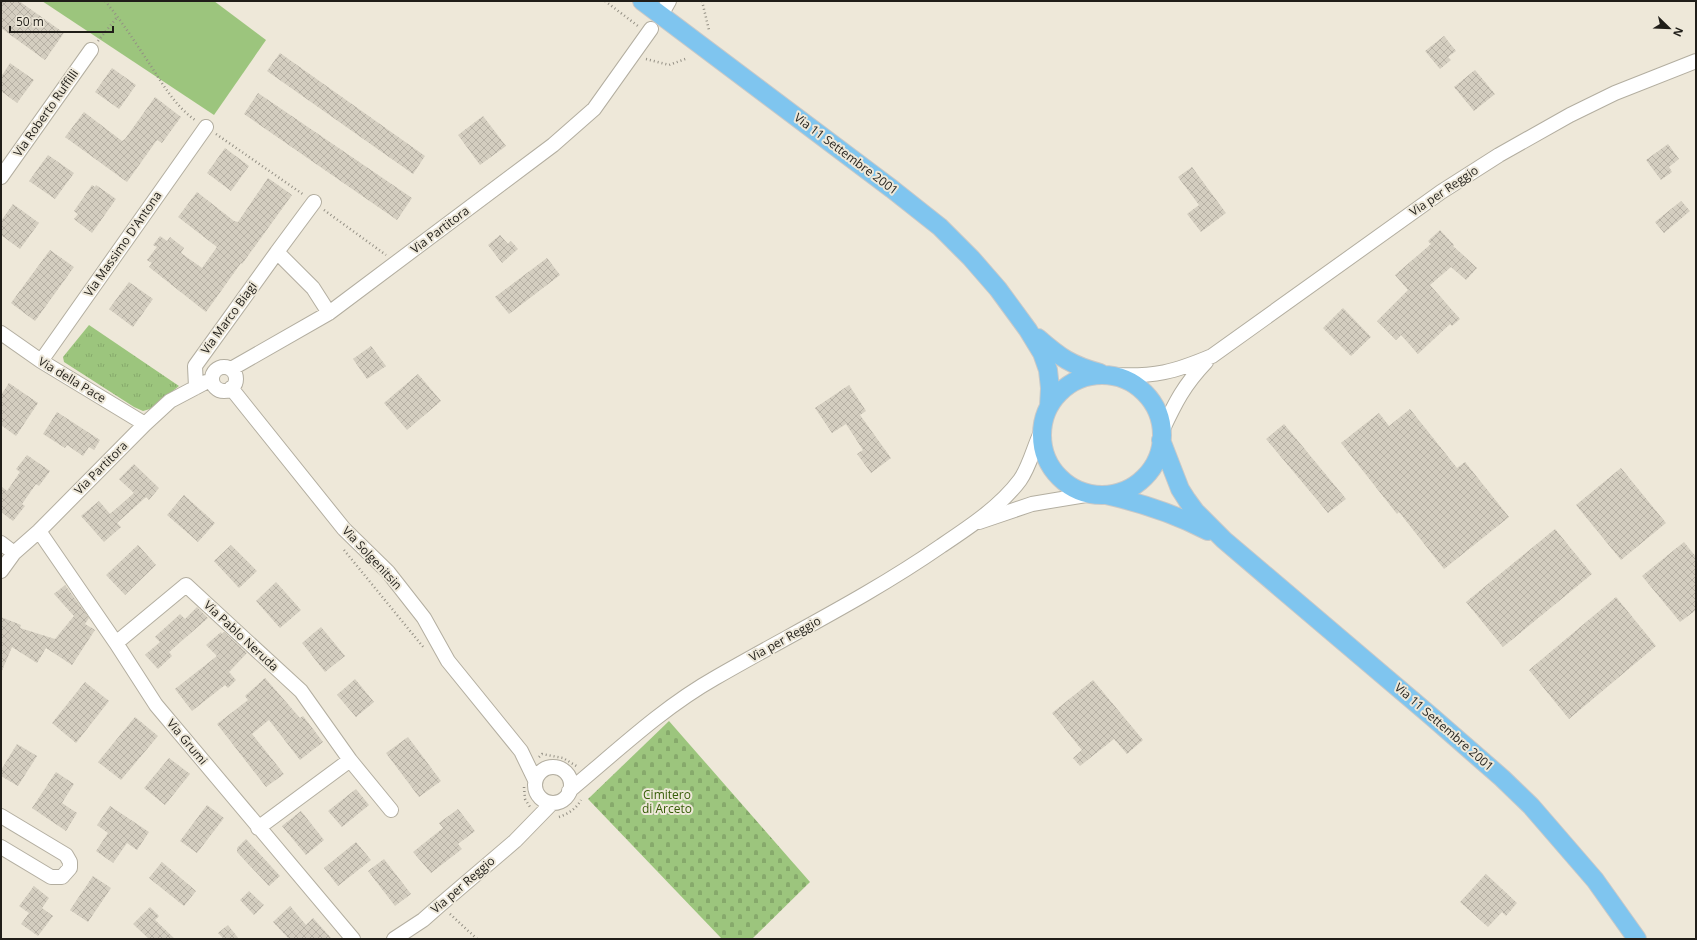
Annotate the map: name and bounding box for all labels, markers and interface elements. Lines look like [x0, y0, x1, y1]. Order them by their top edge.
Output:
scale bar [10, 8, 113, 34]
north arrow [1649, 8, 1689, 48]
text: 50 m [16, 13, 44, 30]
text: N [1670, 25, 1687, 39]
street label: Via Roberto Ruffilli [9, 66, 82, 160]
street label: Via 11 Settembre 2001 [791, 109, 902, 198]
street label: Via per Reggio [1406, 161, 1481, 220]
street label: Via Massimo D'Antona [80, 188, 165, 300]
street label: Via Partitora [407, 202, 472, 257]
street label: Via Marco Biagi [197, 278, 261, 357]
street label: Via della Pace [35, 353, 110, 407]
street label: Via Partitora [70, 437, 131, 498]
street label: Via Solgenitsin [339, 522, 406, 593]
street label: Via Pablo Neruda [200, 596, 282, 675]
street label: Via per Reggio [746, 612, 824, 665]
street label: Via 11 Settembre 2001 [1391, 679, 1497, 774]
street label: Via Grumi [163, 715, 212, 768]
park label: Cimitero di Arceto [642, 786, 692, 817]
street label: Via per Reggio [427, 852, 498, 917]

